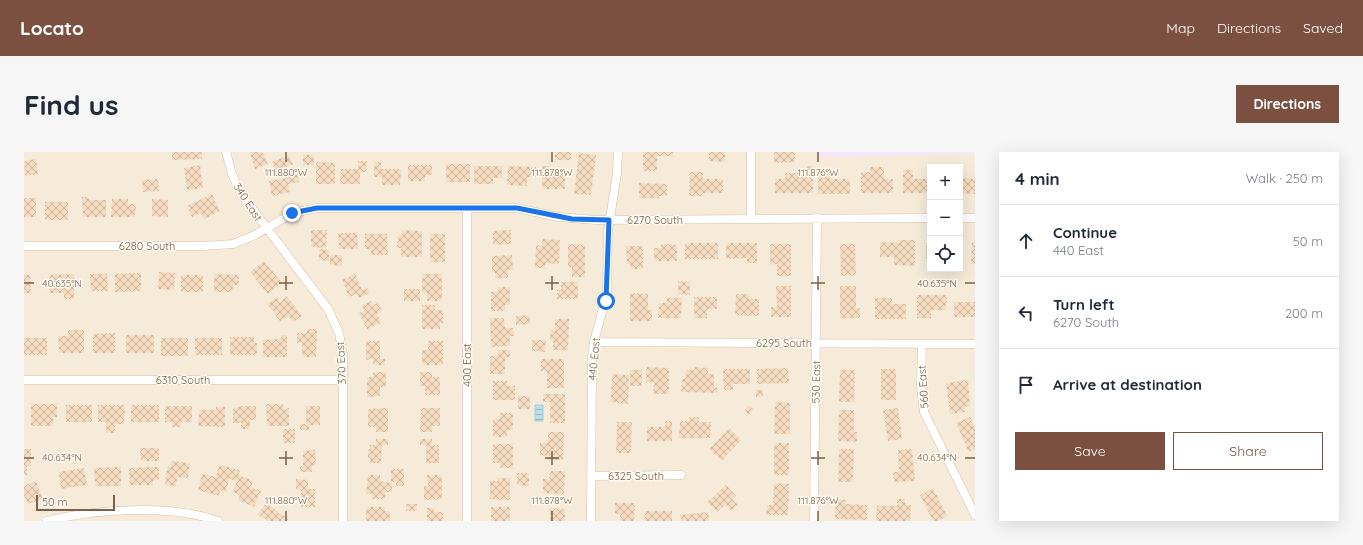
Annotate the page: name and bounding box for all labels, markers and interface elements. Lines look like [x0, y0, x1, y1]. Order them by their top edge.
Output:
text: Locato [20, 16, 84, 40]
text: Map [1166, 19, 1195, 37]
text: Directions [1217, 19, 1281, 37]
text: Saved [1303, 19, 1343, 37]
button: Directions [1236, 85, 1339, 123]
text: Find us [24, 87, 118, 122]
map controls [927, 164, 963, 272]
button: + [927, 164, 963, 200]
text: 111.880°W [265, 166, 308, 179]
text: 111.878°W [531, 166, 573, 179]
text: 111.876°W [797, 166, 839, 179]
text: 4 min [1015, 168, 1060, 189]
text: Walk · 250 m [1246, 170, 1323, 186]
street label: 340 East [230, 180, 266, 224]
button: − [927, 200, 963, 236]
route end [283, 204, 301, 222]
street label: 6270 South [627, 213, 683, 227]
text: Continue [1053, 223, 1117, 242]
icon: ahead [1015, 230, 1037, 252]
text: 50 m [1293, 233, 1323, 249]
button: locate [927, 236, 963, 272]
street label: 6280 South [119, 239, 175, 253]
text: 440 East [1053, 242, 1104, 258]
text: 40.635°N [42, 277, 82, 290]
text: 40.635°N [917, 277, 957, 290]
route start [597, 292, 615, 310]
text: Turn left [1053, 295, 1115, 314]
icon: left [1015, 302, 1037, 324]
text: 200 m [1285, 305, 1323, 321]
text: 6270 South [1053, 314, 1119, 330]
street label: 6295 South [756, 336, 812, 350]
street label: 440 East [585, 337, 603, 381]
street label: 370 East [333, 341, 349, 385]
street label: 400 East [460, 343, 474, 387]
street label: 530 East [809, 360, 823, 404]
street label: 560 East [914, 365, 931, 409]
street label: 6310 South [156, 373, 210, 387]
icon: arrive [1015, 374, 1037, 396]
text: Arrive at destination [1053, 375, 1202, 394]
button: Save [1015, 432, 1165, 470]
button: Share [1173, 432, 1323, 470]
text: 40.634°N [42, 451, 82, 464]
text: 40.634°N [917, 451, 957, 464]
street label: 6325 South [608, 469, 664, 483]
scale bar [36, 493, 115, 512]
text: 111.880°W [265, 494, 308, 507]
text: 111.878°W [531, 494, 573, 507]
text: 111.876°W [797, 494, 839, 507]
text: 50 m [42, 495, 68, 509]

